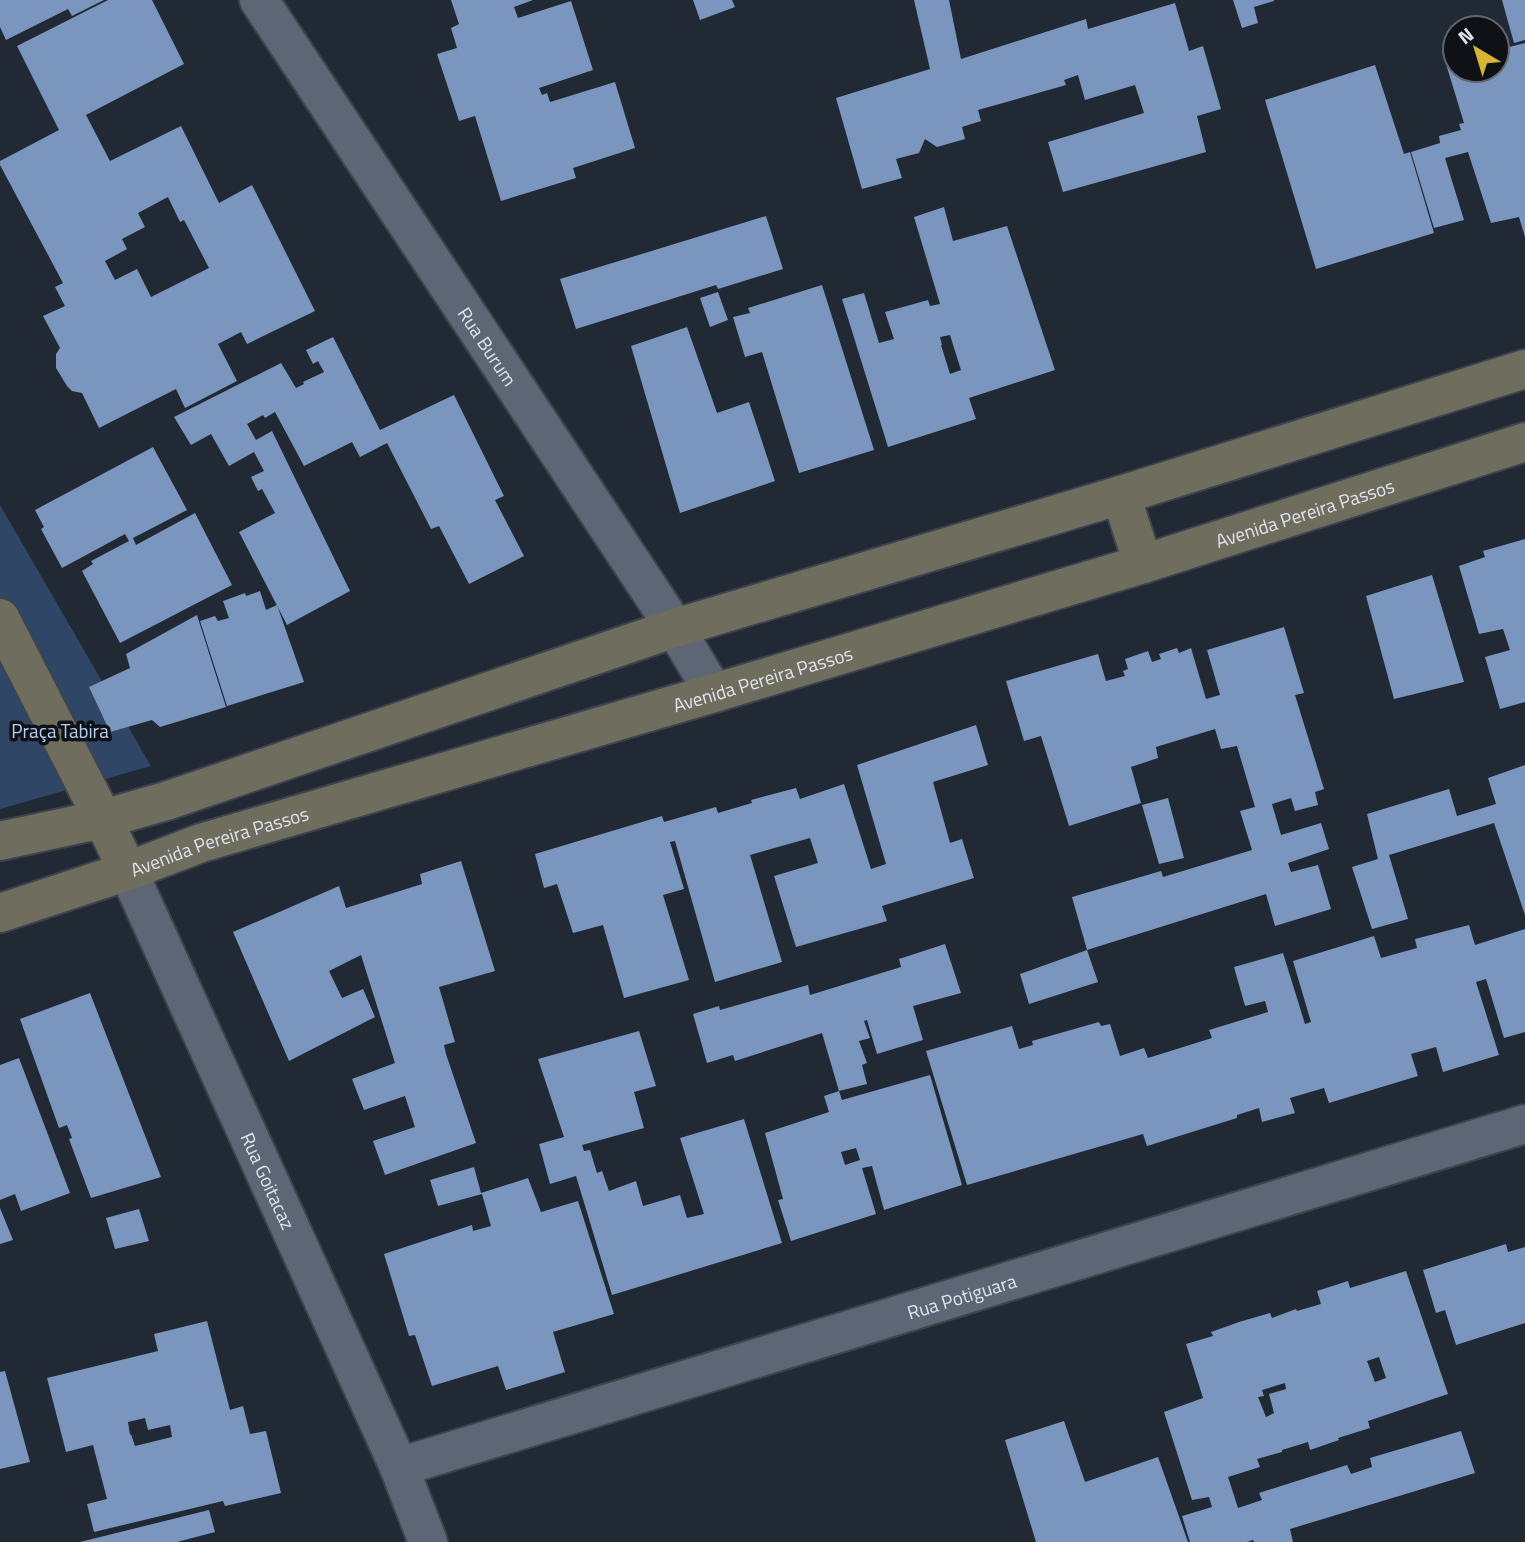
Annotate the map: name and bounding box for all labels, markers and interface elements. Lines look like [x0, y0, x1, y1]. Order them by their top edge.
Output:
north arrow [1441, 14, 1511, 84]
text: N [1451, 20, 1479, 51]
street label: Rua Burum [451, 301, 525, 391]
street label: Avenida Pereira Passos [1211, 470, 1398, 555]
street label: Avenida Pereira Passos [669, 638, 856, 719]
park label: Praça Tabira [11, 716, 109, 745]
street label: Avenida Pereira Passos [126, 798, 312, 883]
street label: Rua Goitacaz [234, 1127, 303, 1234]
street label: Rua Potiguara [903, 1265, 1020, 1326]

